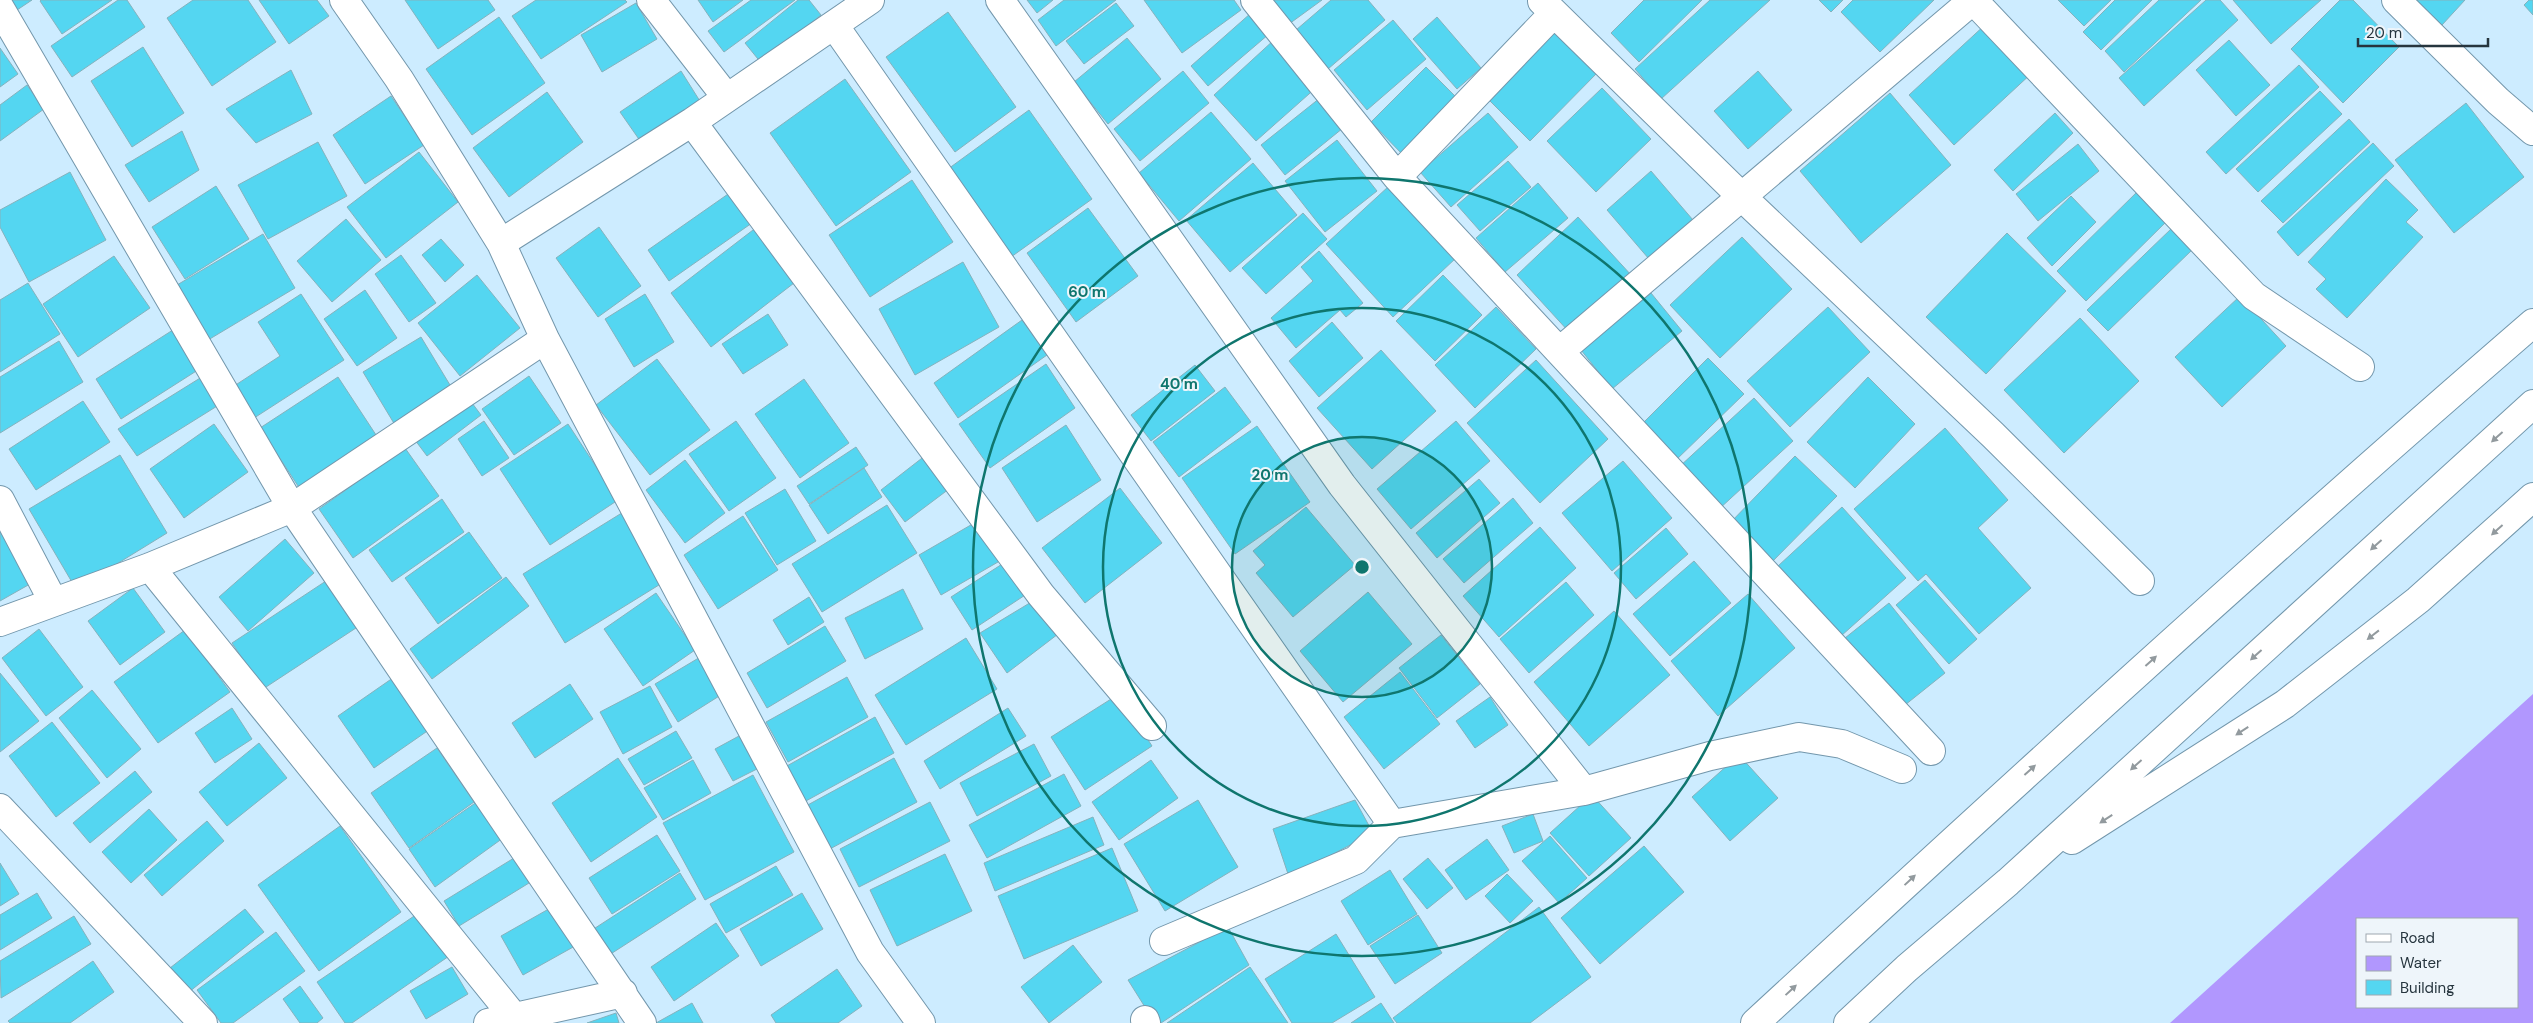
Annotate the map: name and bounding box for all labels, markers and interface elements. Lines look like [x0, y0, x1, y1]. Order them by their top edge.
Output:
scale bar [2358, 15, 2488, 47]
text: 20 m [2366, 23, 2402, 43]
text: 60 m [1068, 282, 1106, 302]
text: 40 m [1160, 374, 1198, 394]
one-way arrow [2491, 431, 2503, 443]
text: 20 m [1252, 465, 1288, 485]
one-way arrow [2491, 524, 2503, 536]
one-way arrow [2370, 539, 2382, 551]
centre of rings [1353, 558, 1371, 576]
one-way arrow [2367, 630, 2380, 641]
one-way arrow [2250, 649, 2262, 661]
one-way arrow [2144, 655, 2156, 667]
one-way arrow [2236, 727, 2249, 736]
one-way arrow [2130, 759, 2142, 771]
one-way arrow [2023, 764, 2035, 776]
one-way arrow [2099, 814, 2112, 824]
one-way arrow [1904, 874, 1916, 886]
legend [2356, 918, 2518, 1008]
text: Road [2400, 928, 2435, 948]
text: Water [2400, 953, 2442, 973]
text: Building [2400, 978, 2455, 998]
one-way arrow [1784, 984, 1796, 996]

